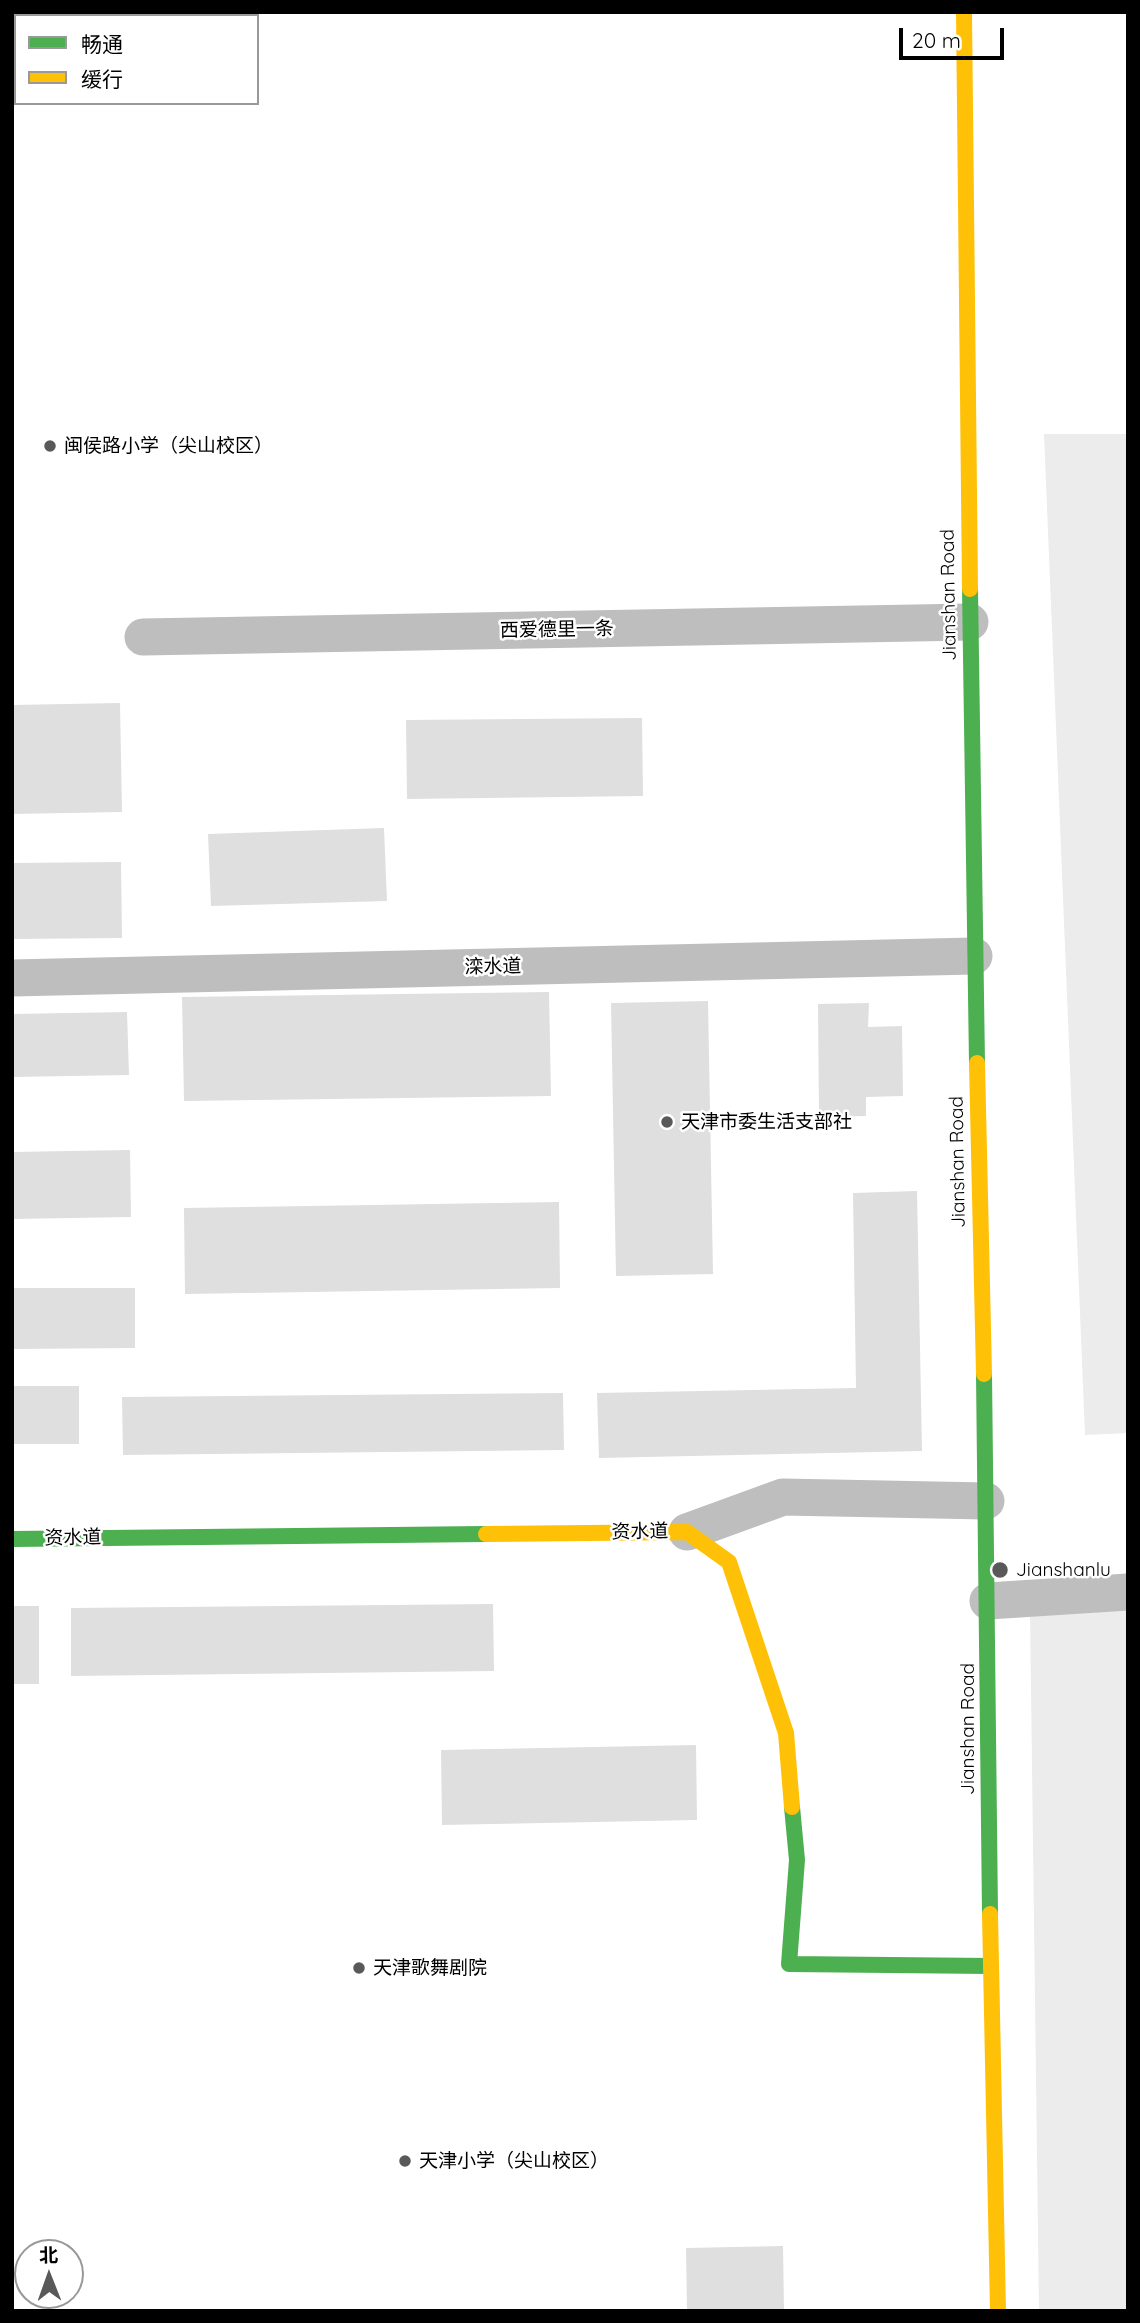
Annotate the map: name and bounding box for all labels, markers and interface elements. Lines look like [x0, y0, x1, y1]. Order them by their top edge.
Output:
legend [14, 14, 259, 105]
scale bar [902, 14, 1007, 58]
text: 20 m [912, 27, 961, 53]
text: 畅通 [81, 31, 123, 57]
text: 缓行 [81, 66, 123, 92]
place label: 闽侯路小学（尖山校区） [64, 435, 273, 457]
marker: 闽侯路小学（尖山校区） [42, 438, 58, 454]
street label: Jianshan Road [936, 529, 962, 661]
street label: 西爱德里一条 [500, 618, 614, 642]
street label: 滦水道 [464, 955, 522, 979]
street label: Jianshan Road [945, 1096, 971, 1228]
place label: 天津市委生活支部社 [681, 1111, 852, 1133]
marker: 天津市委生活支部社 [659, 1114, 675, 1130]
street label: 资水道 [611, 1520, 669, 1544]
street label: 资水道 [44, 1526, 102, 1550]
place label: Jianshanlu [1016, 1559, 1111, 1581]
marker: Jianshanlu [990, 1560, 1010, 1580]
street label: Jianshan Road [957, 1663, 979, 1795]
place label: 天津歌舞剧院 [373, 1957, 487, 1979]
marker: 天津歌舞剧院 [351, 1960, 367, 1976]
place label: 天津小学（尖山校区） [419, 2150, 609, 2172]
marker: 天津小学（尖山校区） [397, 2153, 413, 2169]
north arrow [14, 2239, 84, 2309]
text: 北 [39, 2243, 58, 2267]

